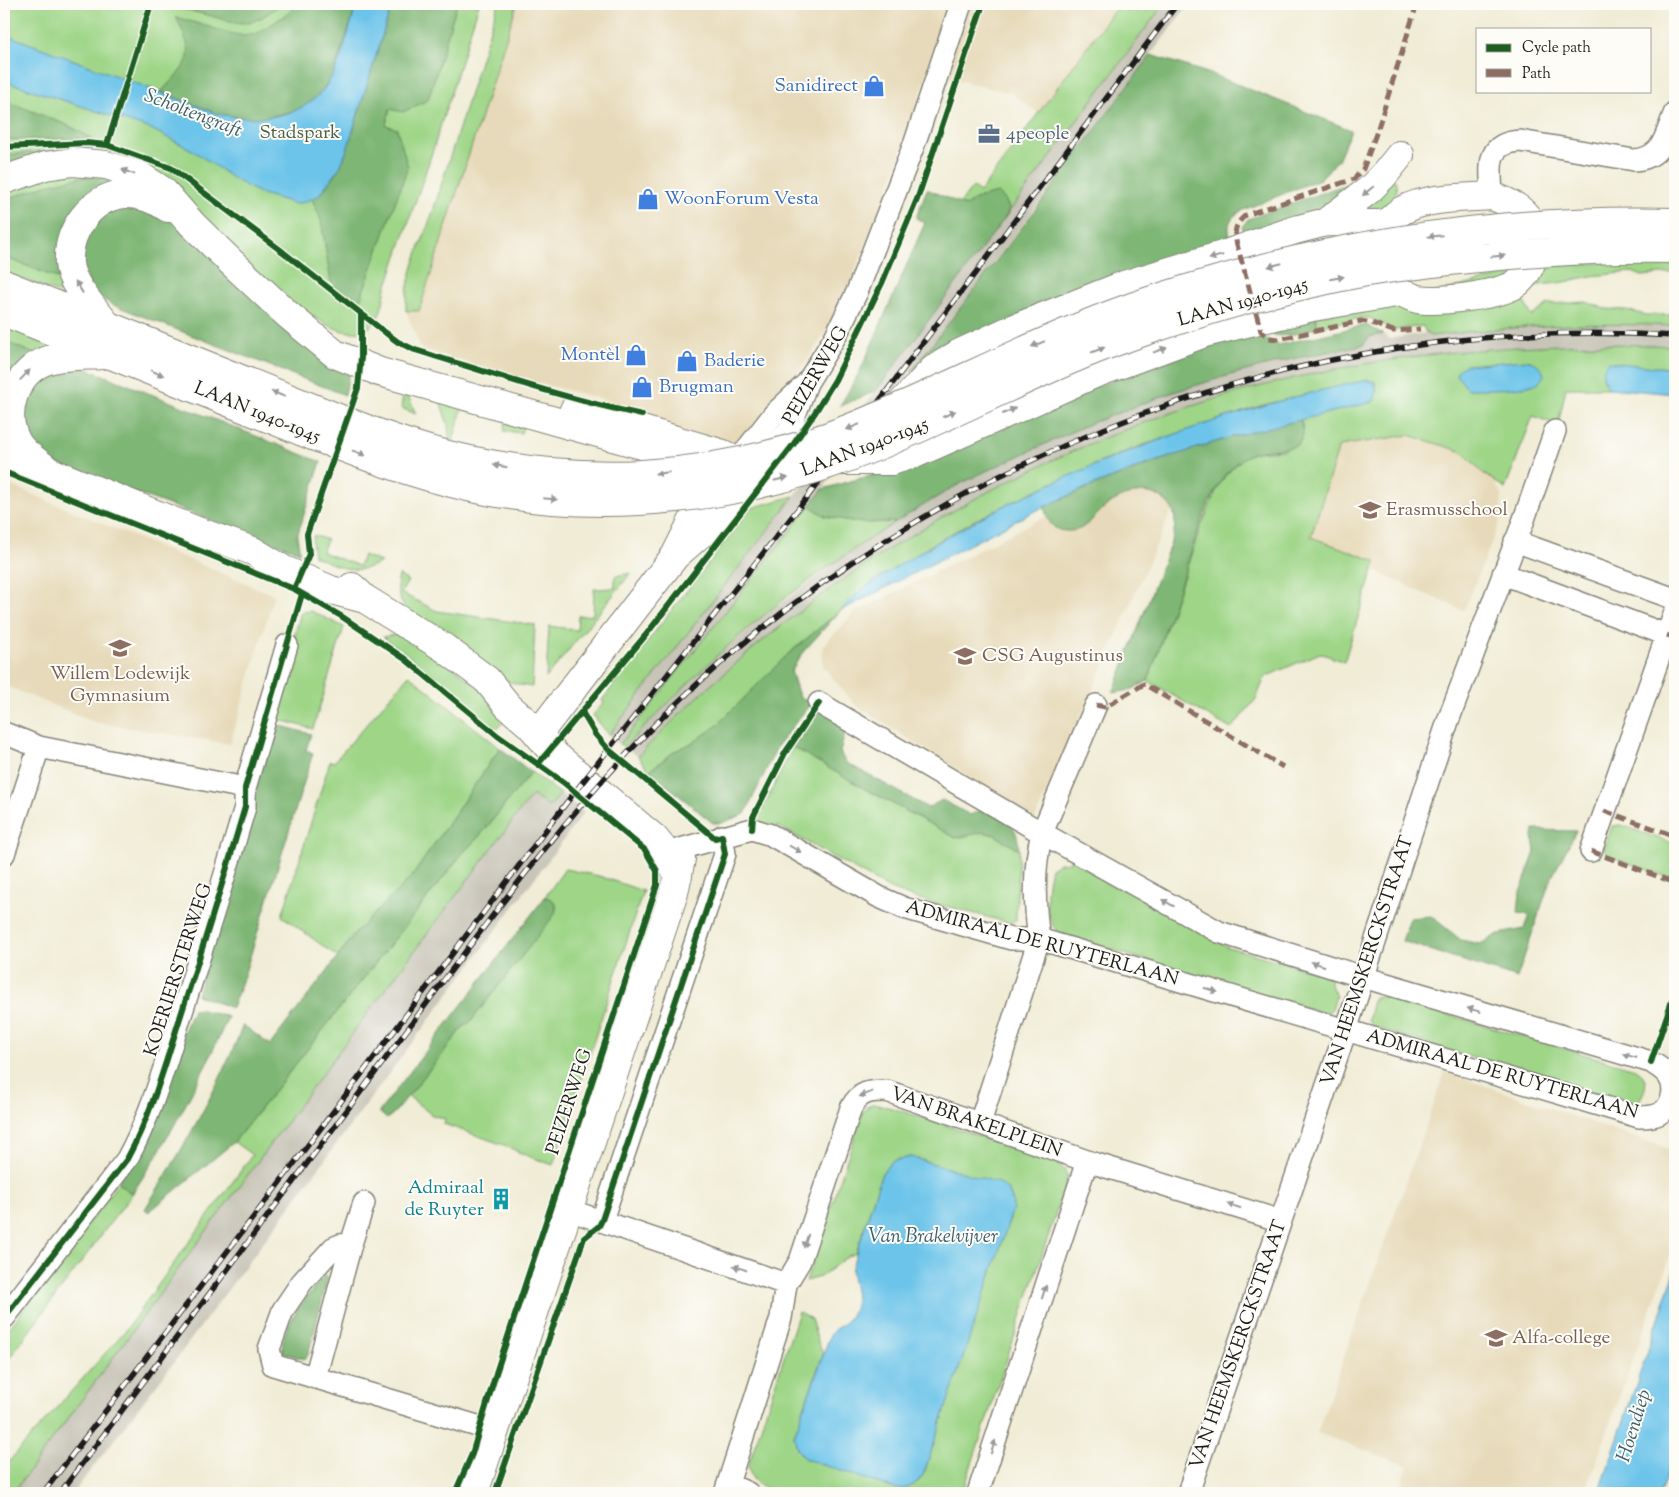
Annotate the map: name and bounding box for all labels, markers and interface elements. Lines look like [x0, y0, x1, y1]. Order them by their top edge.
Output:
legend [1476, 28, 1652, 92]
text: Cycle path [1522, 38, 1591, 59]
text: Path [1522, 64, 1551, 85]
place label: Sanidirect [774, 73, 858, 100]
shop icon: Sanidirect [861, 73, 887, 99]
water label: Scholtengraft [140, 82, 246, 146]
park label: Stadspark [260, 120, 341, 147]
office icon: 4people [976, 121, 1002, 147]
place label: 4people [1006, 121, 1070, 148]
one-way arrow [121, 167, 135, 175]
one-way arrow [1362, 185, 1374, 197]
shop icon: WoonForum Vesta [635, 186, 661, 212]
place label: WoonForum Vesta [664, 186, 819, 213]
one-way arrow [1426, 232, 1442, 240]
one-way arrow [1490, 252, 1506, 260]
one-way arrow [1209, 253, 1224, 261]
one-way arrow [1267, 261, 1282, 269]
street label: LAAN 1940-1945 [1175, 271, 1312, 334]
one-way arrow [1330, 273, 1346, 281]
one-way arrow [75, 280, 84, 294]
street label: PEIZERWEG [777, 322, 855, 430]
one-way arrow [1031, 341, 1045, 349]
place label: Montèl [561, 342, 620, 369]
shop icon: Montèl [623, 342, 649, 368]
one-way arrow [1091, 345, 1105, 353]
one-way arrow [1152, 346, 1167, 353]
shop icon: Baderie [674, 348, 700, 374]
place label: Baderie [704, 348, 765, 375]
one-way arrow [19, 370, 31, 382]
one-way arrow [150, 370, 164, 378]
shop icon: Brugman [629, 374, 655, 400]
place label: Brugman [659, 374, 734, 401]
street label: LAAN 1940-1945 [190, 375, 325, 451]
one-way arrow [271, 389, 285, 397]
one-way arrow [1002, 406, 1016, 414]
one-way arrow [942, 410, 956, 418]
street label: LAAN 1940-1945 [797, 411, 933, 485]
one-way arrow [846, 423, 860, 431]
one-way arrow [351, 450, 366, 457]
one-way arrow [492, 461, 508, 469]
one-way arrow [654, 469, 670, 477]
one-way arrow [773, 475, 788, 483]
one-way arrow [542, 495, 558, 503]
school or university icon: Erasmusschool [1357, 497, 1383, 523]
place label: Erasmusschool [1386, 497, 1508, 524]
school or university icon: Willem Lodewijk Gymnasium [107, 635, 133, 661]
school or university icon: CSG Augustinus [952, 643, 978, 669]
place label: CSG Augustinus [982, 643, 1123, 670]
place label: Willem Lodewijk Gymnasium [50, 661, 191, 710]
street label: VAN HEEMSKERCKSTRAAT [1315, 832, 1421, 1090]
one-way arrow [789, 845, 802, 854]
street label: KOERIERSTERWEG [138, 880, 220, 1060]
street label: ADMIRAAL DE RUYTERLAAN [902, 894, 1182, 994]
one-way arrow [1161, 899, 1175, 908]
one-way arrow [1311, 959, 1326, 967]
one-way arrow [1204, 987, 1219, 995]
one-way arrow [1466, 1006, 1481, 1014]
street label: ADMIRAAL DE RUYTERLAAN [1363, 1023, 1641, 1127]
street label: PEIZERWEG [540, 1046, 600, 1158]
one-way arrow [1622, 1051, 1637, 1059]
street label: VAN BRAKELPLEIN [886, 1081, 1066, 1165]
one-way arrow [858, 1090, 873, 1098]
place label: Admiraal de Ruyter [405, 1175, 484, 1224]
building icon: Admiraal de Ruyter [488, 1186, 514, 1212]
one-way arrow [1227, 1202, 1242, 1210]
street label: VAN HEEMSKERCKSTRAAT [1184, 1217, 1294, 1473]
water label: Van Brakelvijver [868, 1223, 998, 1252]
one-way arrow [802, 1234, 810, 1249]
one-way arrow [732, 1264, 747, 1272]
one-way arrow [1041, 1285, 1048, 1300]
school or university icon: Alfa-college [1483, 1325, 1509, 1351]
place label: Alfa-college [1512, 1325, 1611, 1352]
water label: Hoendiep [1610, 1386, 1660, 1466]
one-way arrow [990, 1439, 998, 1454]

